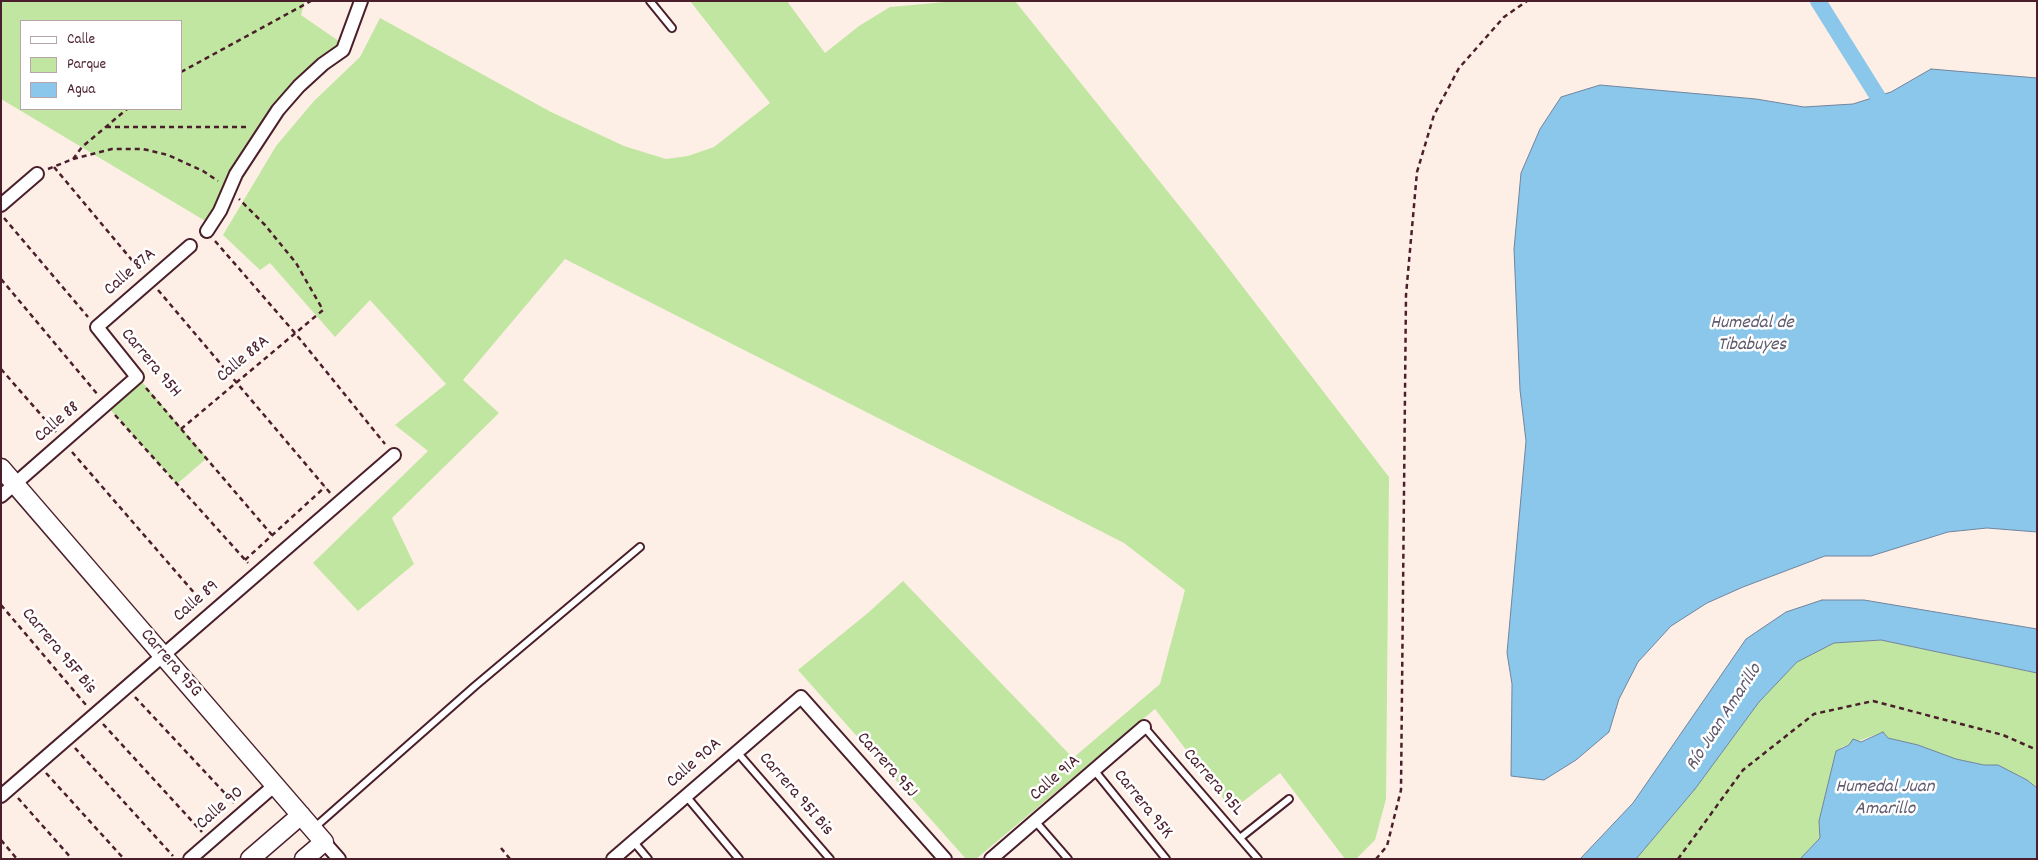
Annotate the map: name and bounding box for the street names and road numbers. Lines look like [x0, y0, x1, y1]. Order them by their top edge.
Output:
street label: Calle 87A [101, 245, 161, 301]
street label: Carrera 95H [115, 325, 185, 403]
street label: Calle 88A [213, 332, 275, 388]
street label: Calle 88 [31, 398, 85, 448]
street label: Calle 89 [170, 576, 224, 628]
street label: Carrera 95F Bis [16, 604, 100, 700]
street label: Carrera 95G [134, 625, 206, 703]
street label: Carrera 95J [851, 729, 921, 803]
street label: Calle 90A [663, 734, 727, 794]
street label: Carrera 95L [1177, 745, 1247, 821]
street label: Carrera 95I Bis [753, 749, 837, 841]
street label: Calle 91A [1026, 751, 1086, 807]
street label: Carrera 95K [1108, 766, 1176, 844]
street label: Calle 90 [193, 782, 249, 836]

